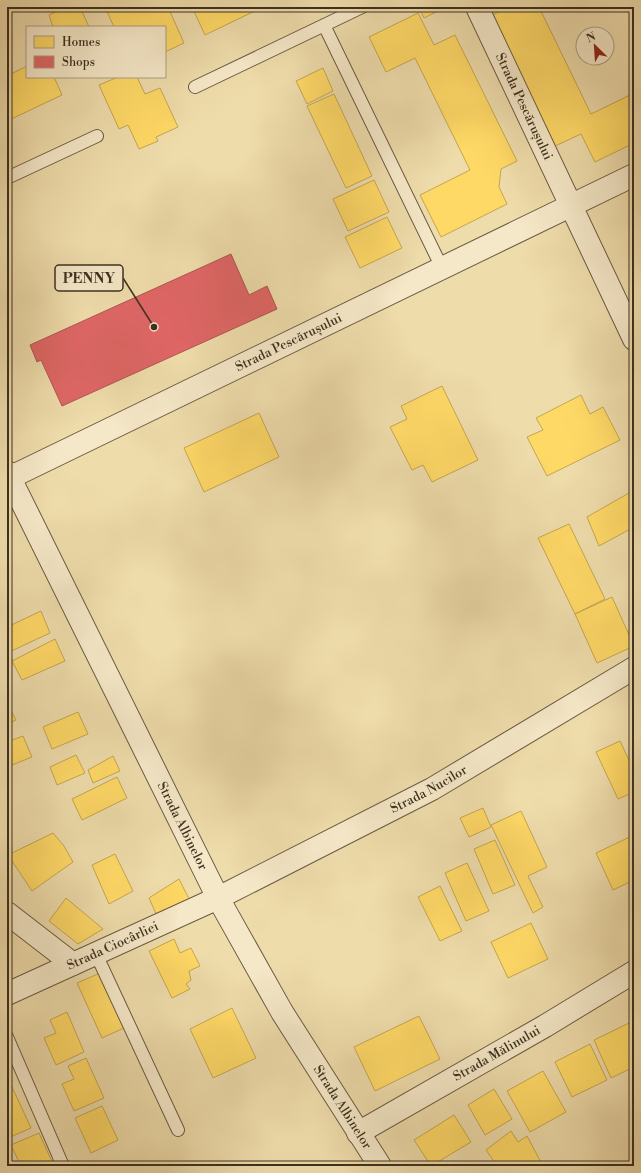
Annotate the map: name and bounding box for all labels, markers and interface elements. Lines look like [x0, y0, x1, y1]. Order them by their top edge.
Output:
legend [26, 26, 166, 78]
north arrow [575, 26, 615, 66]
text: N [584, 30, 598, 46]
text: Homes [62, 35, 100, 50]
street label: Strada Pescărușului [492, 50, 556, 163]
text: Shops [62, 55, 95, 70]
callout: PENNY [55, 265, 123, 291]
text: PENNY [63, 270, 115, 288]
street label: Strada Pescărușului [233, 310, 345, 375]
street label: Strada Nucilor [388, 762, 471, 817]
street label: Strada Albinelor [154, 779, 211, 873]
street label: Strada Ciocârliei [64, 918, 161, 974]
street label: Strada Mălinului [450, 1022, 543, 1085]
street label: Strada Albinelor [310, 1062, 375, 1153]

